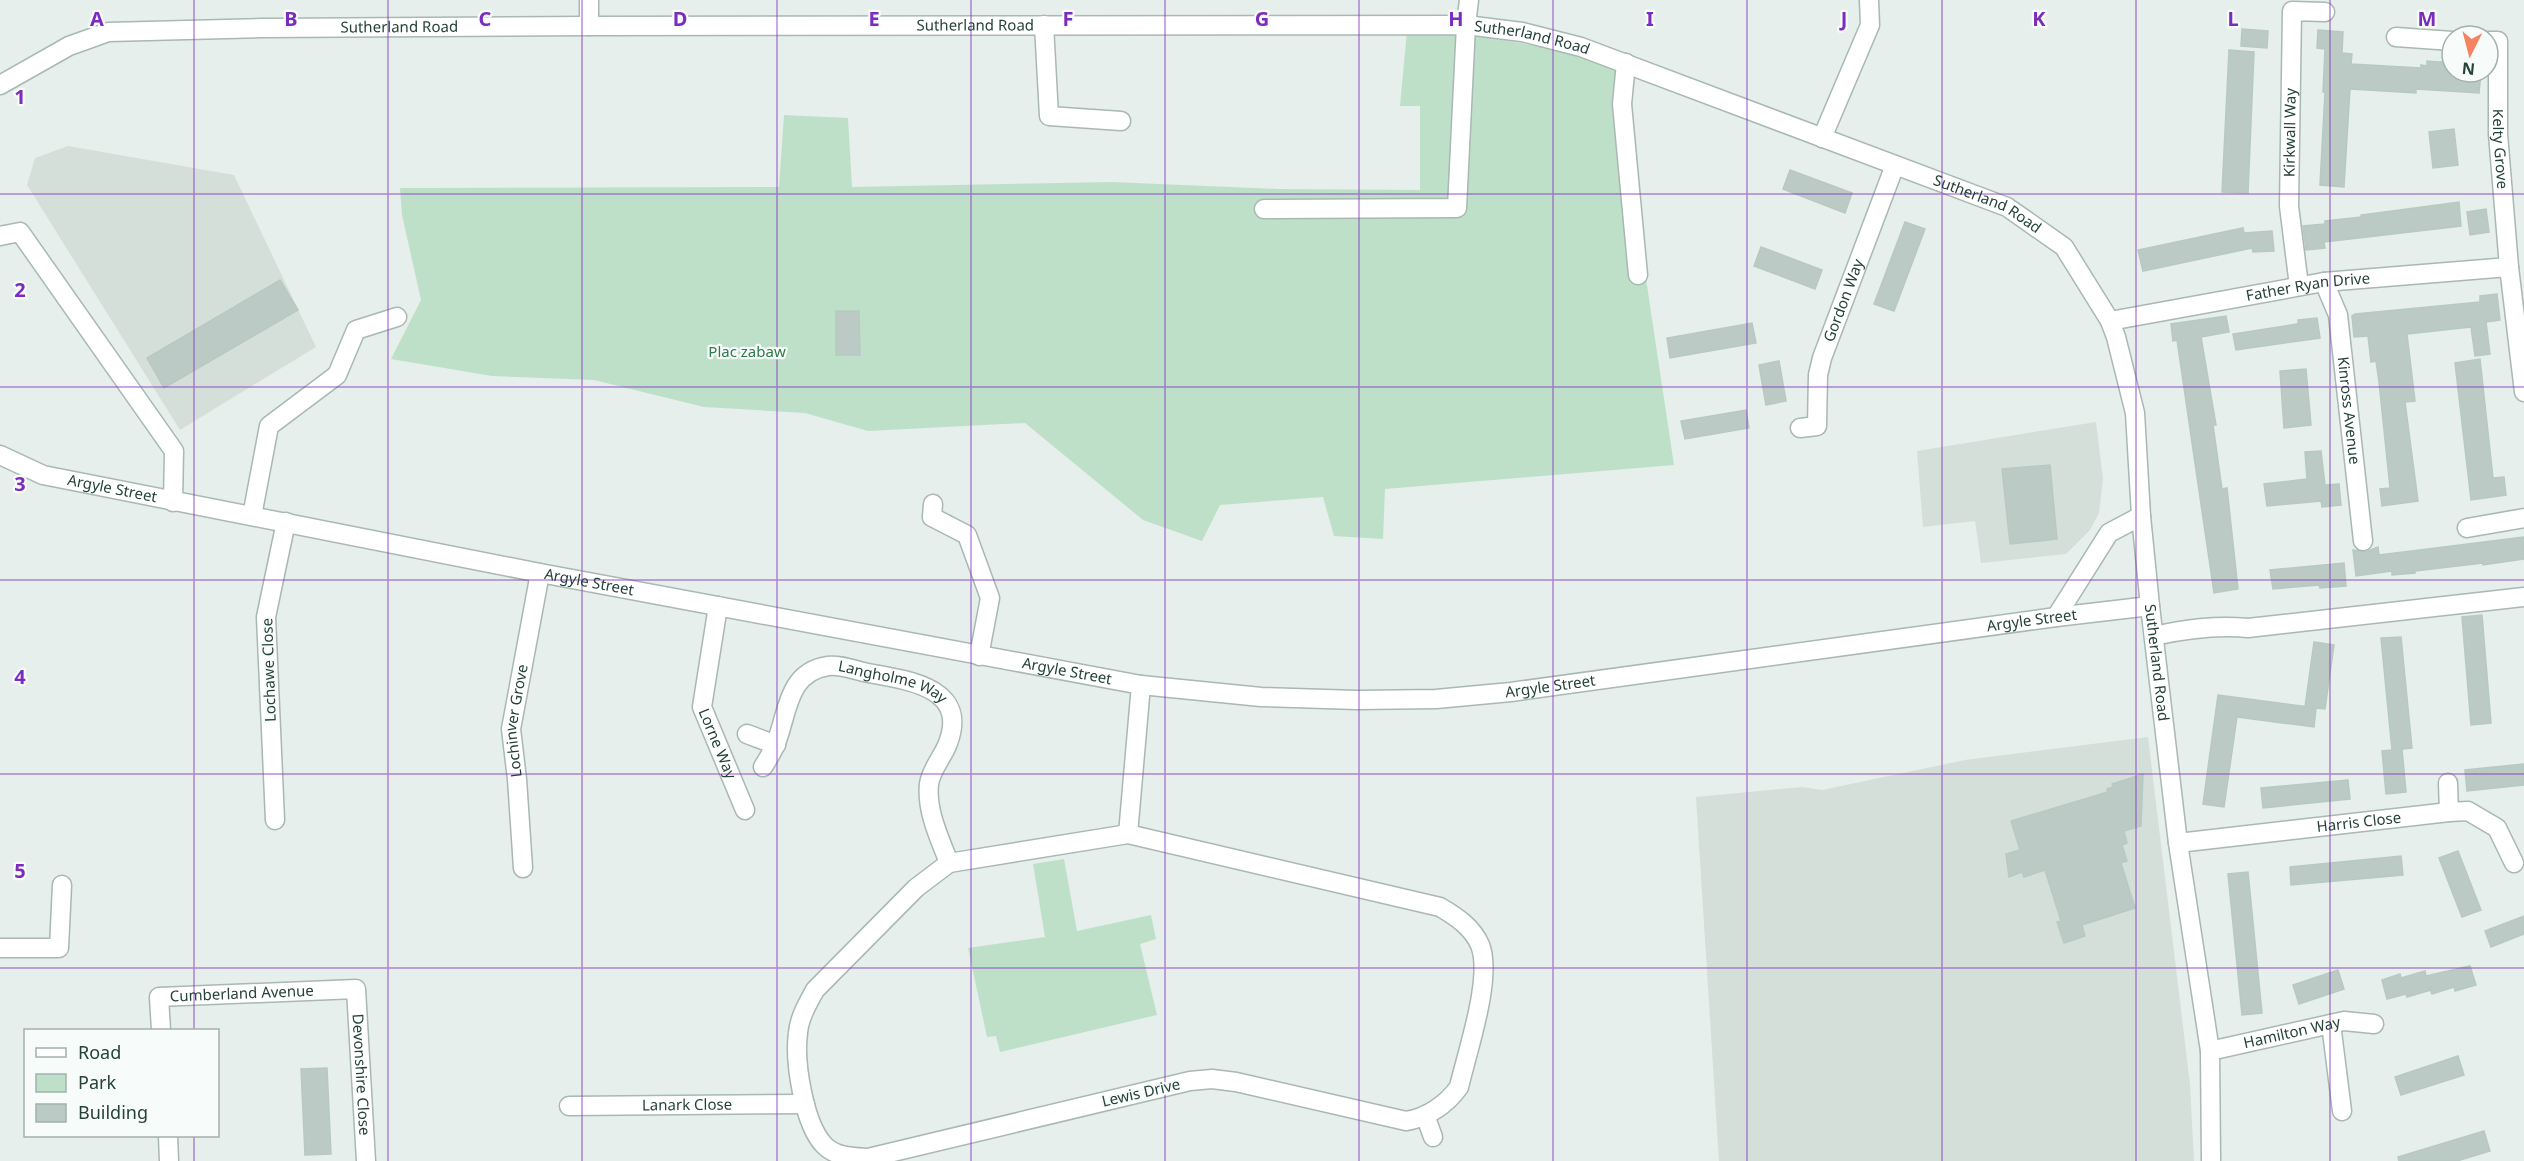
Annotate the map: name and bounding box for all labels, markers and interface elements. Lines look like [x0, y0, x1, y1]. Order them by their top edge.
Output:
text: A [90, 5, 104, 32]
text: B [284, 5, 298, 32]
text: C [479, 5, 492, 32]
text: D [673, 5, 687, 32]
text: E [868, 5, 880, 32]
text: F [1063, 5, 1073, 32]
text: G [1255, 5, 1269, 32]
text: H [1448, 5, 1464, 32]
text: I [1646, 5, 1654, 32]
text: J [1839, 5, 1847, 32]
text: K [2032, 5, 2046, 32]
text: L [2227, 5, 2239, 32]
text: M [2418, 5, 2436, 32]
street label: Sutherland Road [916, 14, 1034, 35]
street label: Sutherland Road [1473, 15, 1593, 59]
street label: Sutherland Road [340, 16, 458, 37]
north arrow [2440, 24, 2500, 84]
text: N [2461, 57, 2476, 81]
text: 1 [14, 83, 26, 110]
street label: Kirkwall Way [2278, 88, 2300, 177]
street label: Kelty Grove [2489, 109, 2514, 190]
street label: Sutherland Road [1931, 169, 2046, 237]
street label: Gordon Way [1818, 256, 1868, 344]
street label: Father Ryan Drive [2244, 267, 2371, 305]
text: 2 [14, 276, 26, 303]
park label: Plac zabaw [708, 341, 786, 361]
street label: Kinross Avenue [2334, 355, 2365, 465]
street label: Argyle Street [66, 469, 159, 506]
text: 3 [14, 470, 26, 497]
street label: Argyle Street [543, 563, 636, 599]
street label: Sutherland Road [2141, 603, 2175, 722]
street label: Argyle Street [1985, 604, 2078, 635]
street label: Lochawe Close [256, 618, 280, 722]
street label: Argyle Street [1021, 652, 1114, 688]
street label: Langholme Way [837, 655, 953, 707]
street label: Lochinver Grove [500, 662, 532, 779]
text: 4 [14, 663, 26, 690]
street label: Argyle Street [1504, 669, 1597, 701]
street label: Lorne Way [695, 705, 742, 782]
street label: Harris Close [2315, 807, 2402, 836]
text: 5 [14, 857, 26, 884]
street label: Cumberland Avenue [169, 980, 314, 1006]
street label: Hamilton Way [2241, 1011, 2342, 1052]
street label: Devonshire Close [348, 1013, 375, 1136]
legend [24, 1029, 219, 1137]
text: Road [78, 1040, 121, 1064]
text: Park [78, 1070, 116, 1094]
street label: Lewis Drive [1100, 1073, 1182, 1111]
street label: Lanark Close [642, 1094, 732, 1114]
text: Building [78, 1100, 148, 1124]

